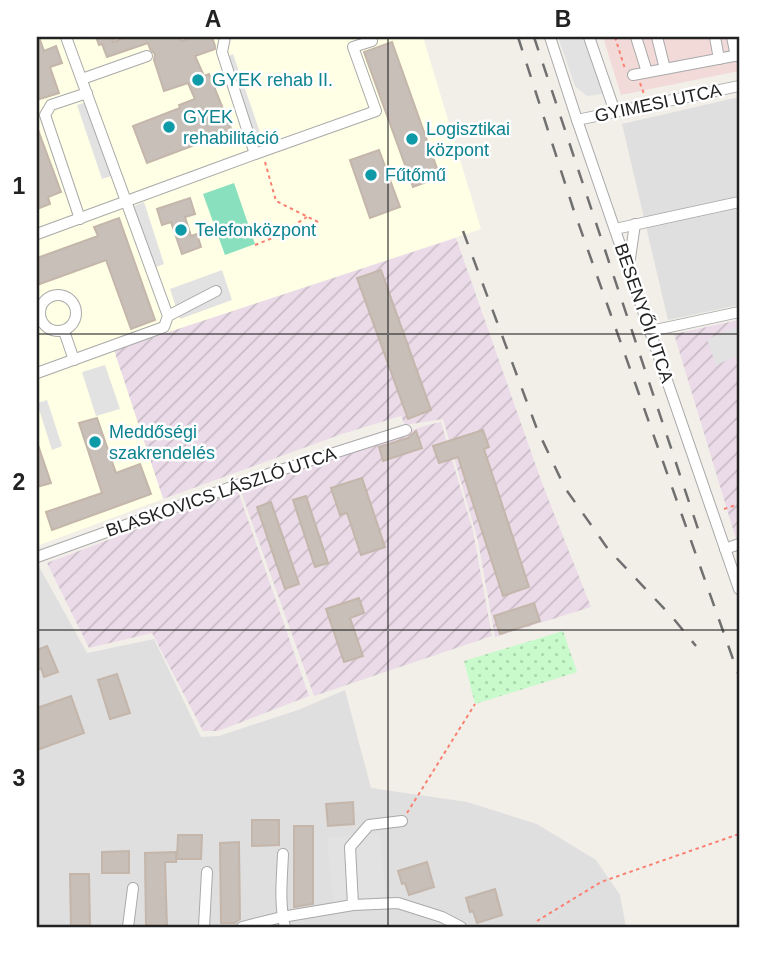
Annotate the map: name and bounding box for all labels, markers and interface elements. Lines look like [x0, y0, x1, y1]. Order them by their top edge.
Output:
text: A [205, 6, 221, 32]
text: B [555, 6, 571, 32]
place label: GYEK rehab II. [212, 70, 333, 90]
marker: GYEK rehab II. [190, 72, 206, 88]
street label: GYIMESI UTCA [593, 80, 723, 126]
place label: GYEK rehabilitáció [183, 107, 279, 148]
marker: GYEK rehabilitáció [161, 119, 177, 135]
place label: Logisztikai központ [426, 119, 510, 160]
marker: Logisztikai központ [404, 131, 420, 147]
place label: Fűtőmű [385, 165, 446, 185]
marker: Fűtőmű [363, 167, 379, 183]
text: 1 [13, 173, 26, 199]
place label: Telefonközpont [195, 220, 316, 240]
marker: Telefonközpont [173, 222, 189, 238]
street label: BESENYŐI UTCA [611, 240, 678, 385]
place label: Meddőségi szakrendelés [109, 422, 215, 463]
marker: Meddőségi szakrendelés [87, 434, 103, 450]
street label: BLASKOVICS LÁSZLÓ UTCA [103, 442, 339, 541]
text: 2 [13, 469, 25, 495]
text: 3 [13, 765, 25, 791]

